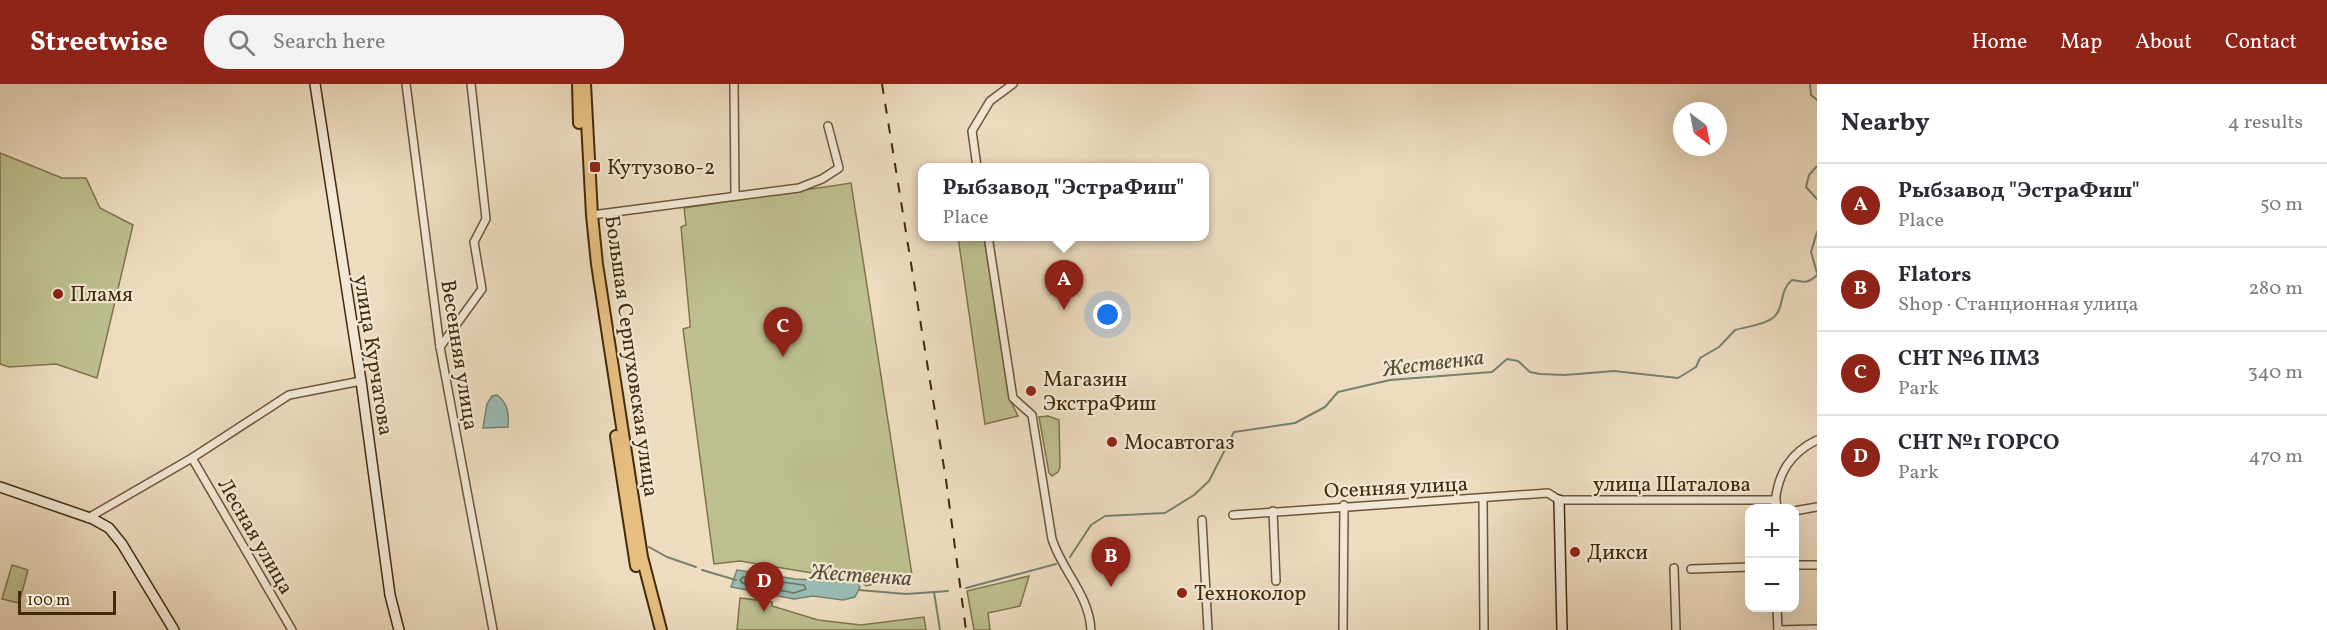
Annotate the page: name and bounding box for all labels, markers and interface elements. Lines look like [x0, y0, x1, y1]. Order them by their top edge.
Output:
search box [204, 15, 624, 69]
text: Streetwise [30, 23, 168, 62]
icon: search [225, 26, 258, 59]
text: Search here [273, 27, 385, 58]
text: Home [1972, 28, 2027, 57]
text: Map [2060, 28, 2102, 57]
text: About [2135, 28, 2192, 57]
text: Contact [2225, 28, 2297, 57]
north arrow [1673, 102, 1727, 156]
text: Nearby [1841, 105, 1930, 141]
text: 4 results [2228, 109, 2303, 137]
place label: Кутузово-2 [607, 154, 715, 183]
marker: Кутузово-2 [588, 160, 602, 174]
popup [918, 163, 1209, 241]
text: Рыбзавод "ЭстраФиш" [943, 173, 1184, 204]
text: Рыбзавод "ЭстраФиш" [1898, 176, 2140, 207]
text: A [1853, 191, 1868, 219]
text: 50 m [2260, 191, 2303, 219]
text: Place [943, 204, 989, 232]
text: Place [1898, 207, 1944, 235]
street label: Большая Серпуховская улица [596, 213, 665, 499]
pin: A [1044, 260, 1084, 310]
text: Flators [1898, 260, 1971, 291]
street label: улица Курчатова [345, 273, 400, 438]
text: B [1854, 275, 1867, 303]
text: 280 m [2248, 275, 2303, 303]
street label: Весенняя улица [432, 278, 485, 433]
place label: Пламя [70, 281, 133, 310]
marker: Пламя [51, 287, 65, 301]
text: Shop · Станционная улица [1898, 291, 2139, 319]
your location [1093, 300, 1122, 329]
pin: C [764, 308, 802, 357]
water label: Жественка [1380, 343, 1486, 386]
text: СНТ №6 ПМЗ [1898, 344, 2040, 375]
text: C [1854, 359, 1867, 387]
text: 340 m [2247, 359, 2303, 387]
place label: Магазин ЭкстраФиш [1043, 366, 1156, 419]
text: Park [1898, 375, 1939, 403]
marker: Магазин ЭкстраФиш [1024, 384, 1038, 398]
text: СНТ №1 ГОРСО [1898, 428, 2059, 459]
place label: Мосавтогаз [1124, 429, 1234, 458]
marker: Мосавтогаз [1105, 435, 1119, 449]
text: D [1853, 443, 1868, 471]
text: 470 m [2248, 443, 2303, 471]
text: Park [1898, 459, 1939, 487]
street label: Осенняя улица [1323, 470, 1469, 507]
street label: улица Шаталова [1593, 471, 1751, 500]
street label: Лесная улица [210, 473, 300, 600]
map controls [1745, 504, 1799, 612]
button: + [1745, 504, 1799, 558]
pin: B [1092, 538, 1130, 587]
place label: Дикси [1587, 539, 1648, 568]
marker: Дикси [1568, 545, 1582, 559]
water label: Жественка [808, 557, 913, 596]
button: − [1745, 558, 1799, 612]
pin: D [744, 562, 783, 612]
place label: Техноколор [1194, 580, 1306, 609]
marker: Техноколор [1175, 586, 1189, 600]
scale bar [18, 588, 116, 616]
text: 100 m [27, 590, 70, 612]

